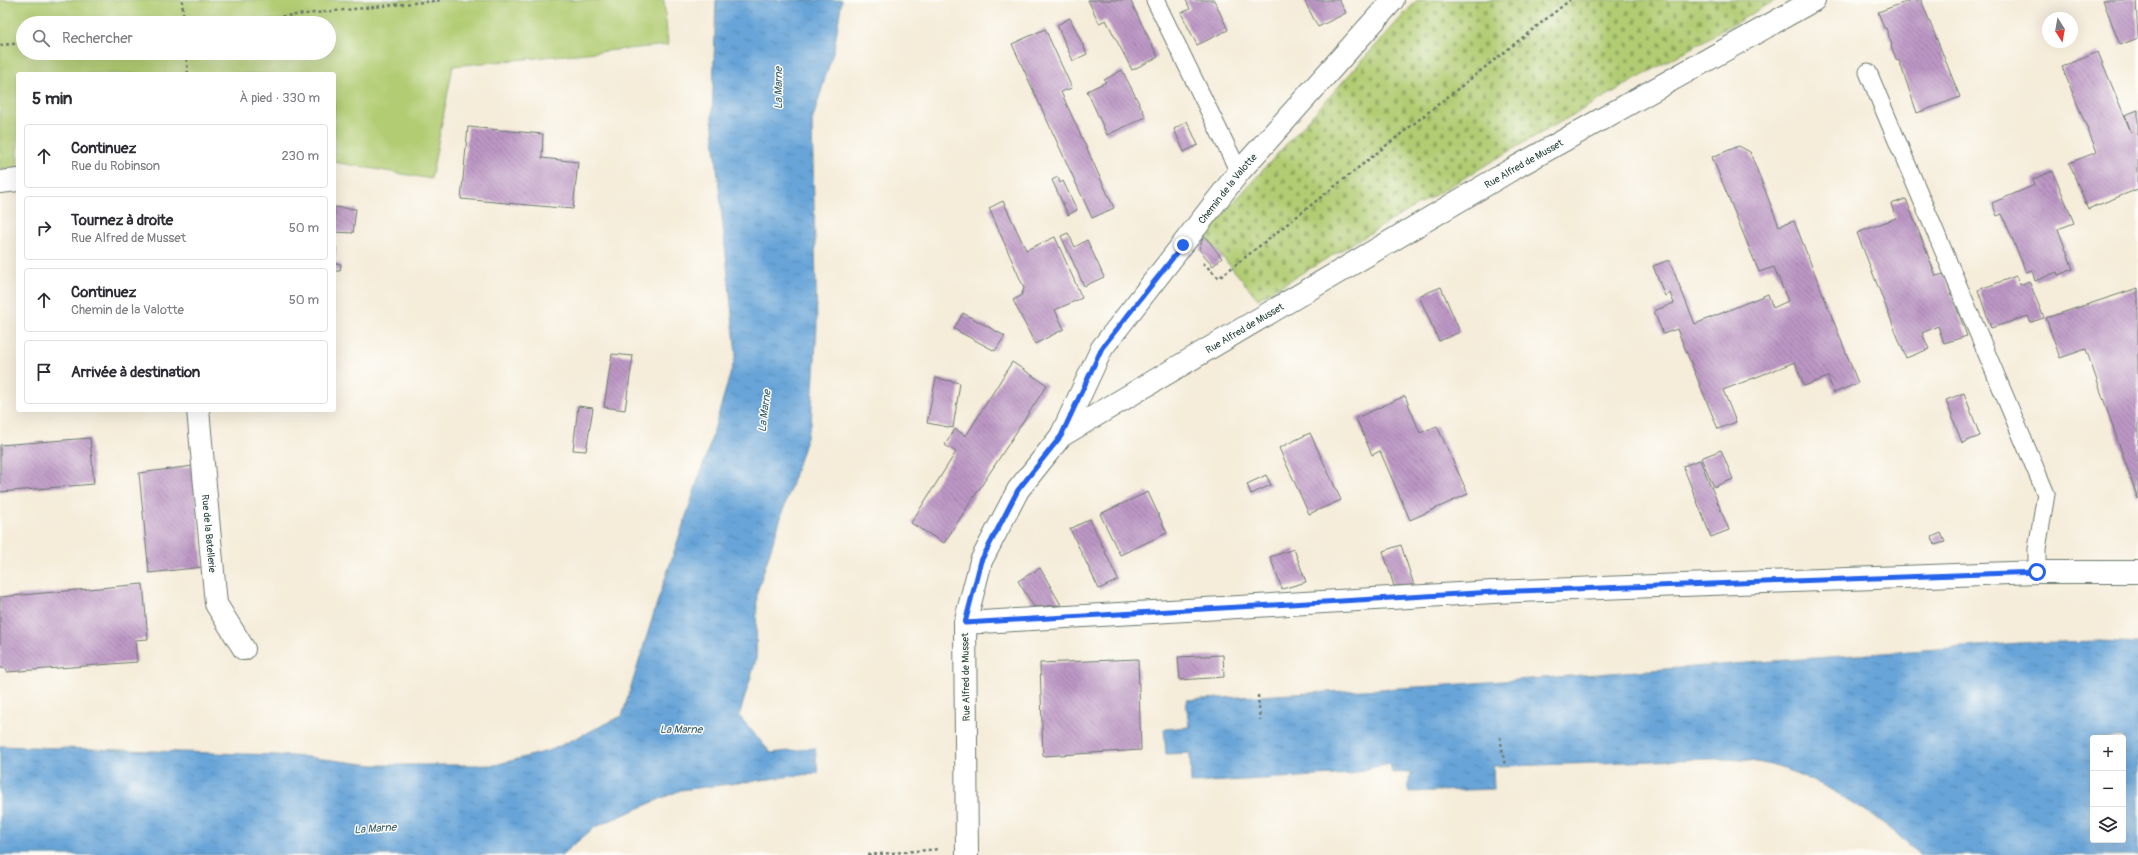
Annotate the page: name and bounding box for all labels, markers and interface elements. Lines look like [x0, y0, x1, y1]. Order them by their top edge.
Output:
north arrow [2042, 12, 2078, 48]
search box [16, 16, 336, 60]
icon: search [30, 27, 52, 49]
text: Rechercher [62, 29, 133, 48]
water label: La Marne [772, 65, 785, 109]
text: 5 min [32, 88, 72, 109]
text: À pied · 330 m [240, 90, 320, 106]
street label: Rue Alfred de Musset [1482, 137, 1566, 191]
text: Continuez [71, 139, 136, 158]
icon: ahead [33, 145, 55, 167]
text: 230 m [282, 148, 319, 164]
street label: Chemin de la Valotte [1196, 151, 1260, 226]
text: Rue du Robinson [71, 158, 160, 174]
text: Tournez à droite [71, 211, 173, 230]
icon: right [33, 217, 55, 239]
text: 50 m [289, 220, 319, 236]
text: Rue Alfred de Musset [71, 230, 186, 246]
route end [1174, 236, 1192, 254]
text: Continuez [71, 283, 136, 302]
icon: ahead [33, 289, 55, 311]
text: 50 m [289, 292, 319, 308]
street label: Rue Alfred de Musset [1204, 300, 1287, 356]
text: Chemin de la Valotte [71, 302, 184, 318]
icon: arrive [33, 361, 55, 383]
text: Arrivée à destination [71, 363, 200, 382]
water label: La Marne [755, 388, 774, 433]
street label: Rue de la Batellerie [199, 494, 218, 573]
route start [2028, 563, 2046, 581]
street label: Rue Alfred de Musset [959, 632, 973, 721]
water label: La Marne [660, 723, 704, 736]
map controls [2090, 735, 2126, 843]
button: + [2090, 735, 2126, 771]
button: − [2090, 771, 2126, 807]
button: layers [2090, 807, 2126, 843]
water label: La Marne [353, 820, 398, 836]

